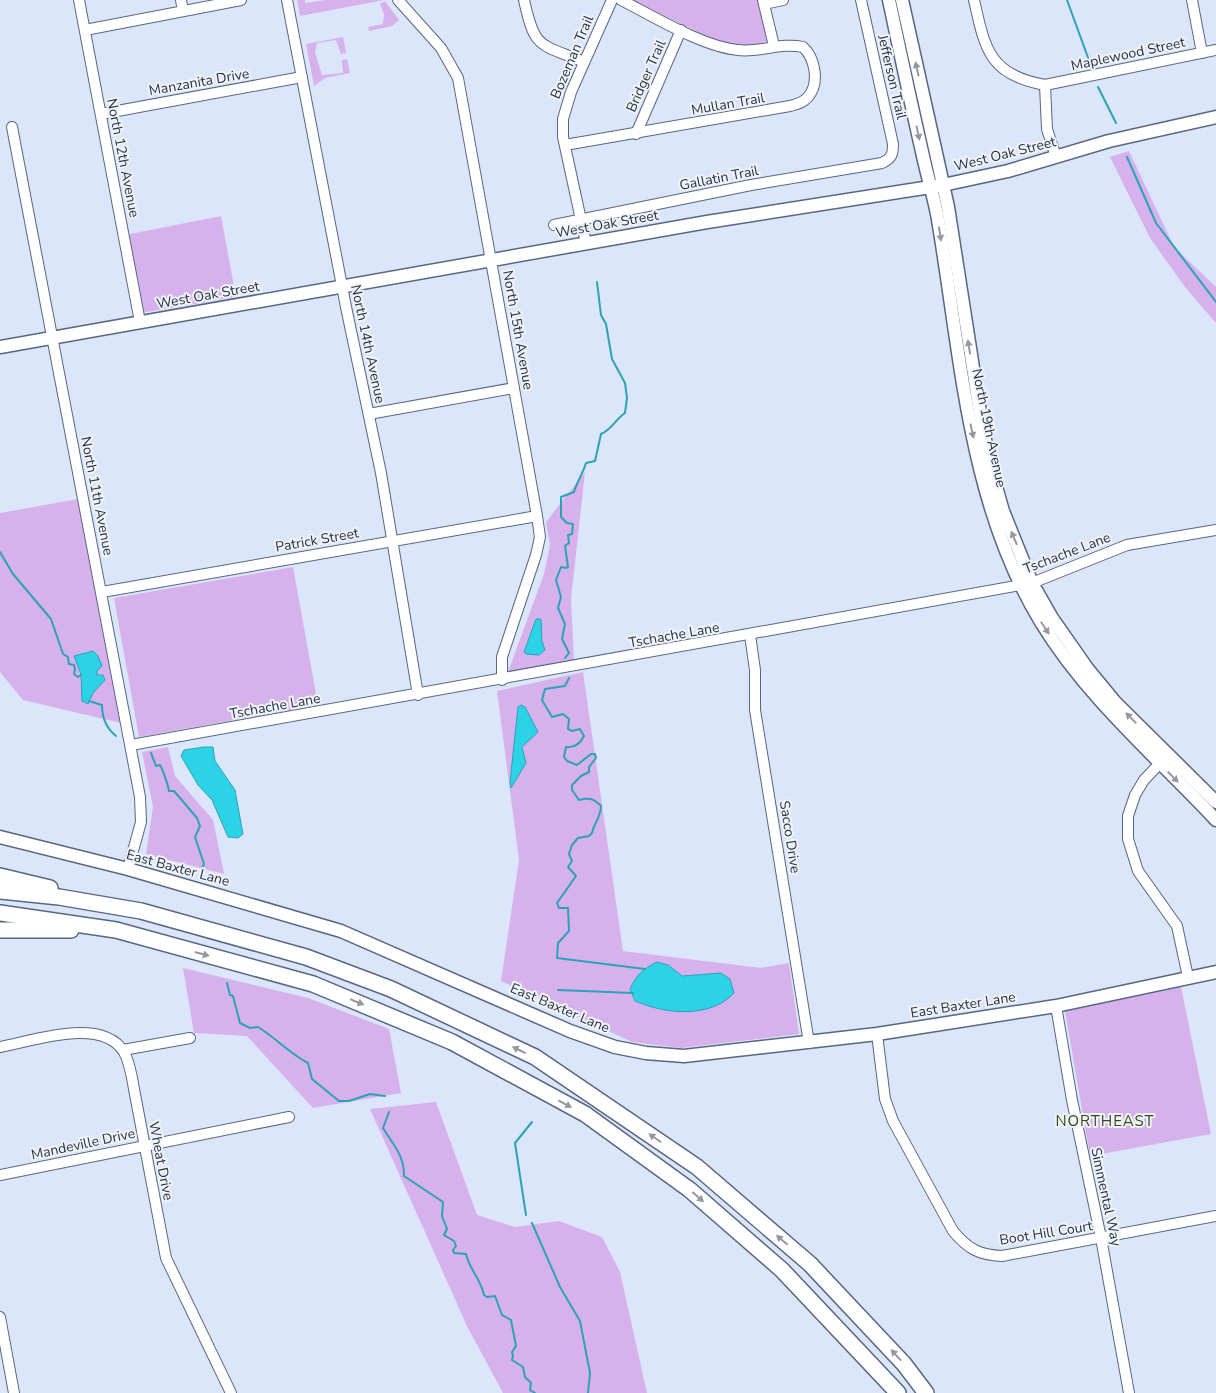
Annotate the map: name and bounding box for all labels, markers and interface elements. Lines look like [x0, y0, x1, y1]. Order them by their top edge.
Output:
street label: Bozeman Trail [546, 12, 598, 102]
street label: Jefferson Trail [873, 32, 911, 122]
street label: Maplewood Street [1069, 33, 1187, 75]
street label: Bridger Trail [622, 36, 671, 115]
one-way arrow [913, 61, 921, 76]
street label: Manzanita Drive [147, 64, 251, 100]
street label: Mullan Trail [690, 88, 767, 120]
street label: North 12th Avenue [102, 97, 144, 219]
one-way arrow [914, 126, 922, 141]
street label: West Oak Street [952, 132, 1058, 176]
street label: Gallatin Trail [678, 161, 761, 195]
street label: West Oak Street [554, 206, 660, 242]
one-way arrow [936, 227, 944, 243]
street label: North 15th Avenue [498, 269, 538, 391]
street label: West Oak Street [155, 277, 261, 313]
street label: North 14th Avenue [346, 283, 390, 405]
one-way arrow [965, 338, 973, 354]
street label: North 19th Avenue [967, 367, 1011, 489]
one-way arrow [968, 423, 976, 438]
street label: North 11th Avenue [76, 435, 118, 557]
street label: Patrick Street [274, 523, 360, 557]
street label: Tschache Lane [1021, 528, 1113, 578]
one-way arrow [1009, 531, 1017, 545]
street label: Tschache Lane [627, 618, 721, 652]
one-way arrow [1040, 621, 1050, 634]
street label: Tschache Lane [228, 689, 322, 723]
one-way arrow [1126, 713, 1138, 725]
one-way arrow [1167, 771, 1179, 783]
street label: Sacco Drive [775, 799, 805, 875]
street label: East Baxter Lane [124, 845, 232, 891]
one-way arrow [194, 950, 209, 958]
street label: East Baxter Lane [507, 979, 613, 1037]
street label: East Baxter Lane [909, 987, 1017, 1023]
one-way arrow [350, 998, 364, 1006]
one-way arrow [512, 1045, 526, 1053]
one-way arrow [558, 1100, 573, 1108]
district label: NORTHEAST [1055, 1111, 1155, 1131]
street label: Wheat Drive [144, 1120, 178, 1202]
street label: Mandeville Drive [29, 1124, 137, 1164]
one-way arrow [648, 1133, 662, 1143]
street label: Simmental Way [1086, 1146, 1126, 1249]
one-way arrow [692, 1191, 704, 1203]
street label: Boot Hill Court [998, 1216, 1094, 1250]
one-way arrow [775, 1234, 788, 1245]
one-way arrow [890, 1349, 902, 1361]

